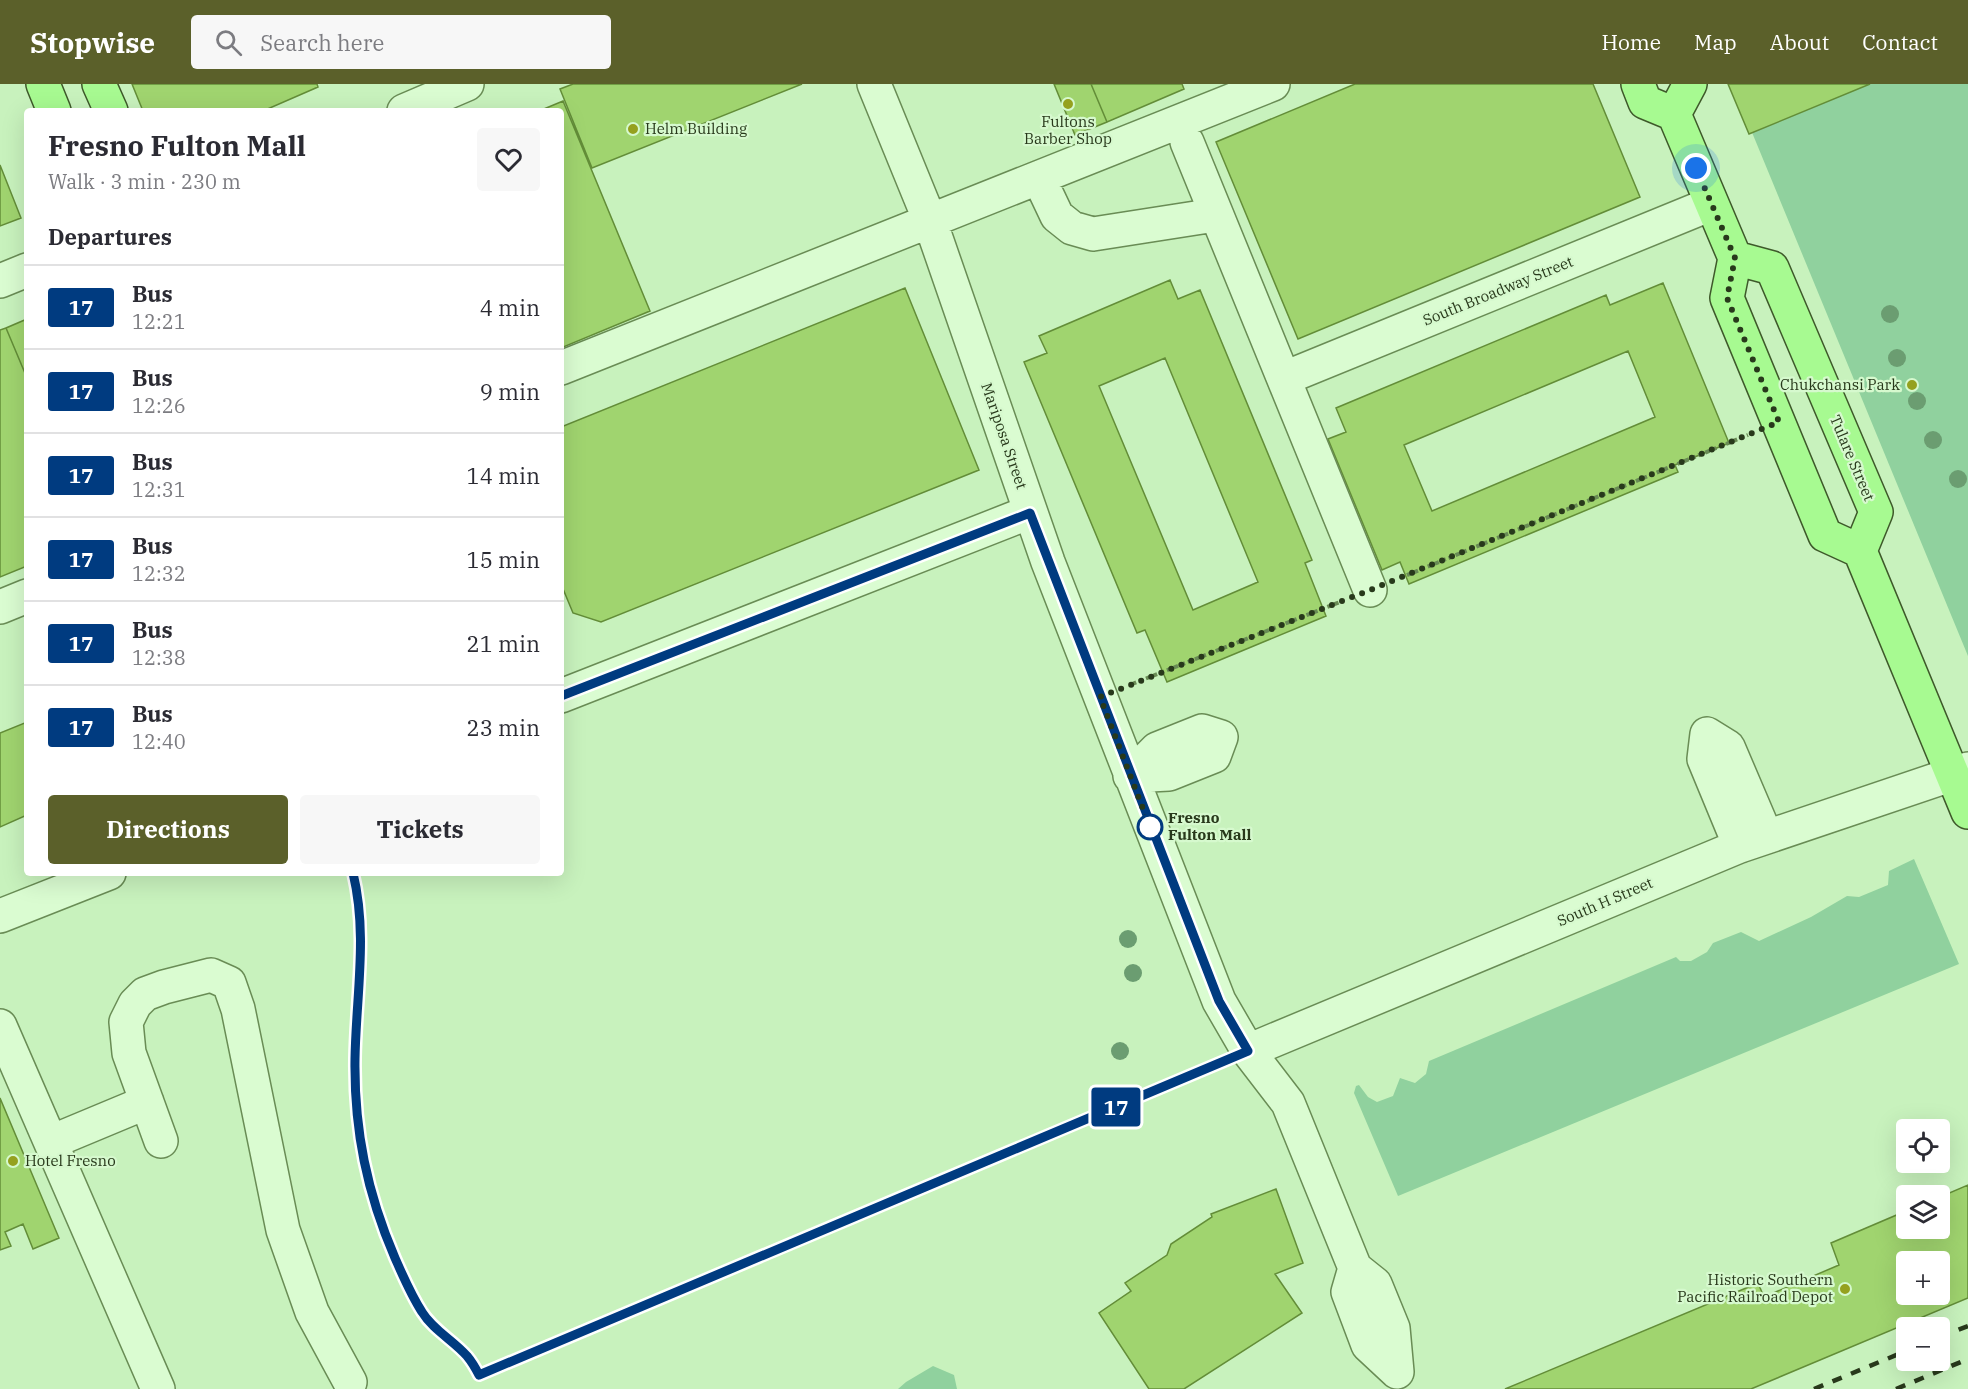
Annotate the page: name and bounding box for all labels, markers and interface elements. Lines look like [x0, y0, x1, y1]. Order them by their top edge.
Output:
search box [191, 15, 611, 69]
text: Stopwise [30, 24, 155, 61]
icon: search [212, 26, 245, 59]
text: Search here [260, 28, 384, 57]
text: Home [1601, 28, 1661, 56]
text: Map [1694, 28, 1737, 56]
text: About [1770, 28, 1829, 56]
text: Contact [1862, 28, 1938, 56]
marker: Fultons Barber Shop [1061, 97, 1075, 111]
place label: Fultons Barber Shop [1024, 112, 1112, 148]
place label: Helm Building [645, 119, 747, 138]
marker: Helm Building [626, 122, 640, 136]
text: Fresno Fulton Mall [48, 127, 306, 164]
button: heart [477, 128, 540, 191]
your location [1681, 153, 1711, 183]
text: Walk · 3 min · 230 m [48, 168, 241, 195]
text: Departures [48, 222, 172, 251]
street label: South Broadway Street [1420, 252, 1576, 329]
text: Bus [132, 279, 173, 308]
text: 17 [68, 293, 94, 321]
text: 4 min [480, 293, 540, 322]
text: 12:21 [132, 308, 186, 335]
text: Bus [132, 363, 173, 392]
place label: Chukchansi Park [1780, 375, 1900, 394]
text: 17 [68, 377, 94, 405]
text: 9 min [480, 377, 540, 406]
marker: Chukchansi Park [1905, 378, 1919, 392]
street label: Mariposa Street [977, 380, 1032, 492]
text: 12:26 [132, 392, 186, 419]
street label: Tulare Street [1826, 412, 1879, 504]
text: Bus [132, 447, 173, 476]
text: 17 [68, 461, 94, 489]
text: 14 min [467, 461, 540, 490]
text: 12:31 [132, 476, 186, 503]
text: Bus [132, 531, 173, 560]
text: 17 [68, 545, 94, 573]
text: 15 min [467, 545, 540, 574]
text: 12:32 [132, 560, 186, 587]
text: Bus [132, 615, 173, 644]
text: 17 [68, 629, 94, 657]
text: 21 min [467, 629, 540, 658]
text: 12:38 [132, 644, 186, 671]
text: Bus [132, 699, 173, 728]
text: 17 [68, 713, 94, 741]
text: 23 min [467, 713, 540, 742]
text: 12:40 [132, 728, 186, 755]
button: Directions [48, 795, 288, 864]
button: Tickets [300, 795, 540, 864]
place label: Fresno Fulton Mall [1168, 808, 1251, 844]
marker: Fresno Fulton Mall [1137, 814, 1163, 840]
street label: South H Street [1554, 873, 1656, 930]
line badge: 17 [1089, 1088, 1143, 1126]
text: 17 [1103, 1093, 1129, 1121]
map controls [1896, 1119, 1950, 1371]
button: locate [1896, 1119, 1950, 1173]
place label: Hotel Fresno [25, 1151, 116, 1170]
marker: Hotel Fresno [6, 1154, 20, 1168]
button: layers [1896, 1185, 1950, 1239]
button: + [1896, 1251, 1950, 1305]
place label: Historic Southern Pacific Railroad Depot [1677, 1270, 1833, 1306]
marker: Historic Southern Pacific Railroad Depot [1838, 1282, 1852, 1296]
button: − [1896, 1317, 1950, 1371]

